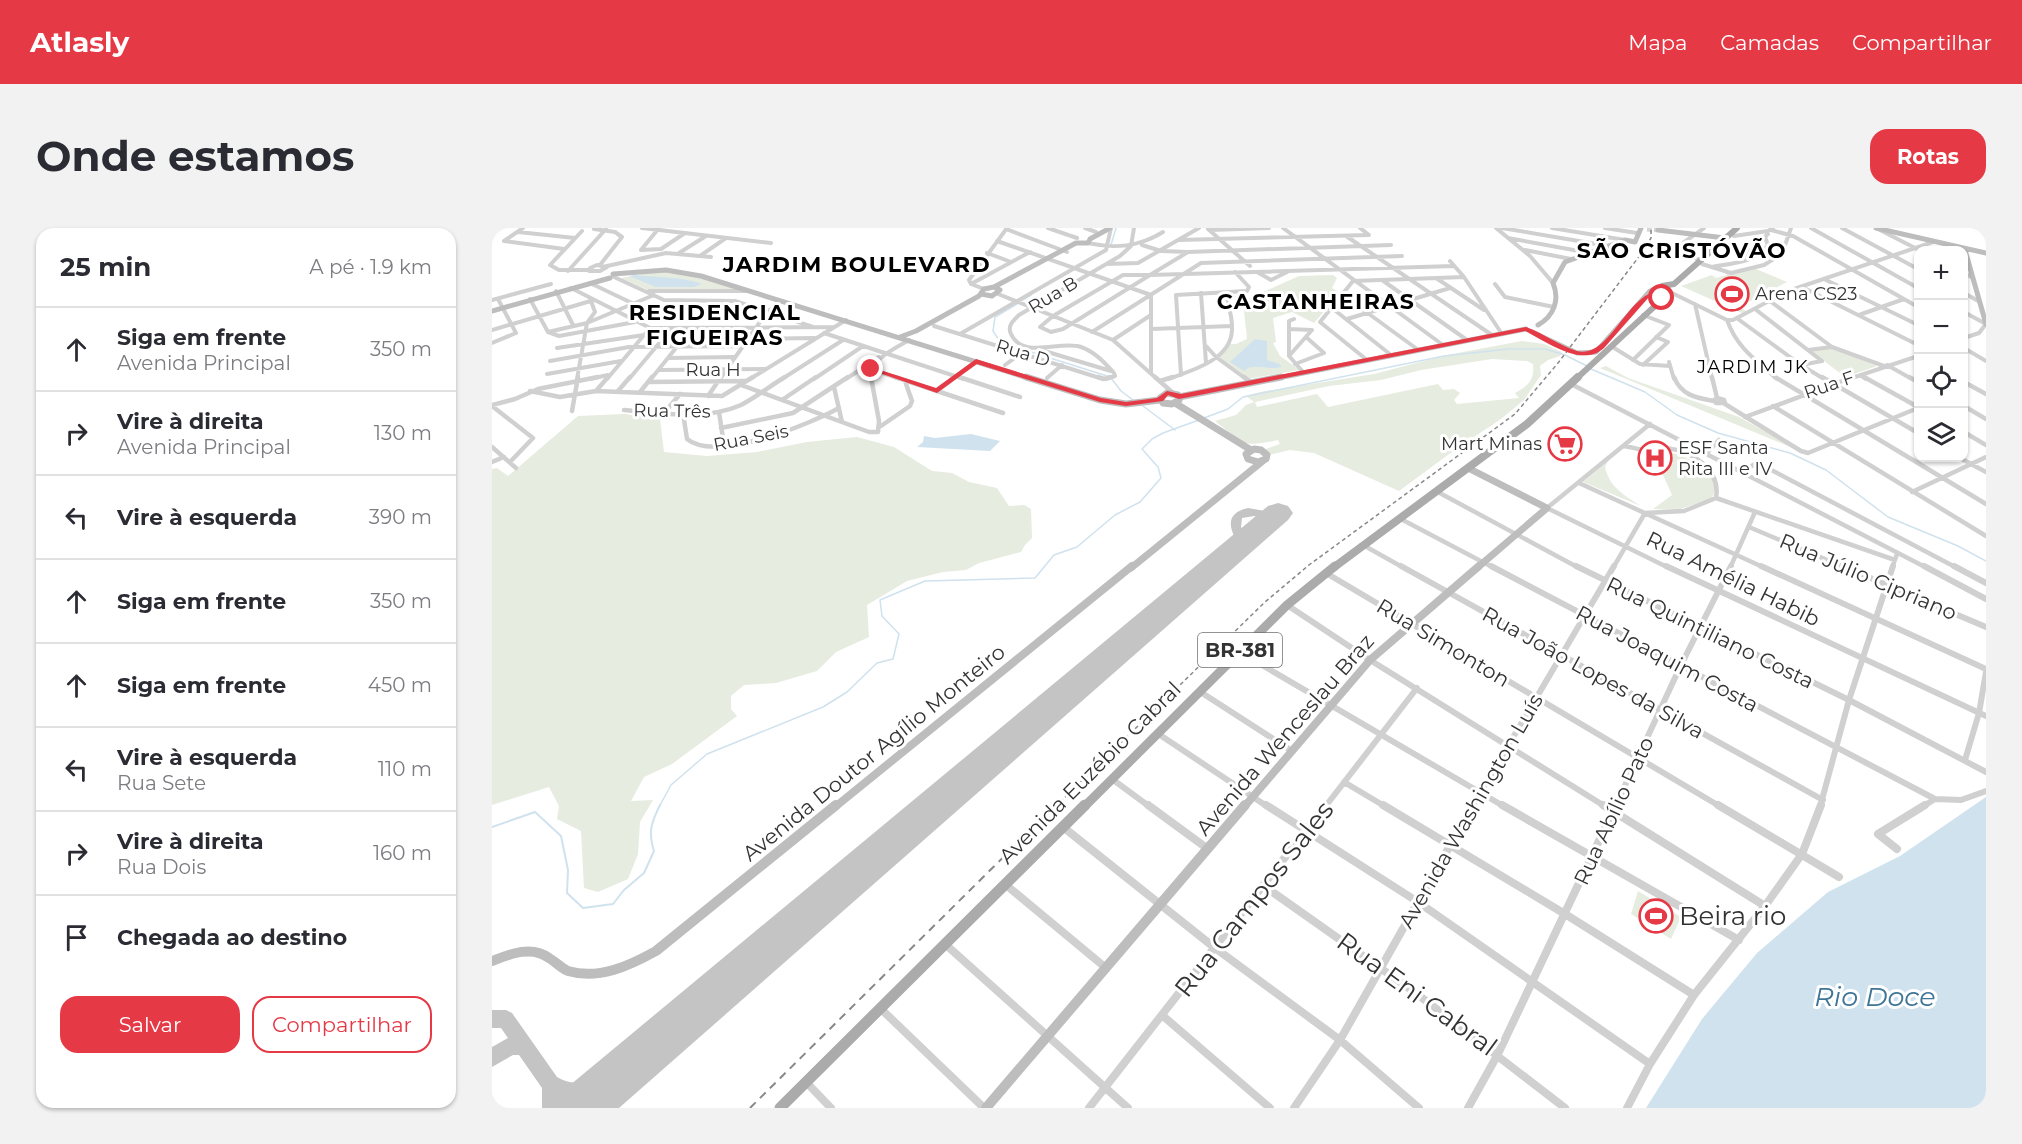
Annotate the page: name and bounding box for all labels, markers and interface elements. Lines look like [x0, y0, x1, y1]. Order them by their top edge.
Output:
text: Atlasly [30, 25, 129, 59]
text: Mapa [1628, 30, 1687, 55]
text: Camadas [1720, 30, 1819, 55]
text: Compartilhar [1852, 30, 1992, 55]
button: Rotas [1870, 129, 1986, 184]
text: Onde estamos [36, 130, 354, 182]
district label: SÃO CRISTÓVÃO [1577, 237, 1787, 264]
map controls [1914, 246, 1968, 462]
button: + [1914, 246, 1968, 300]
text: 25 min [60, 251, 151, 283]
district label: JARDIM BOULEVARD [722, 251, 991, 278]
text: A pé · 1.9 km [309, 255, 432, 279]
street label: Rua B [1024, 272, 1082, 318]
sports icon: Arena CS23 [1714, 276, 1750, 312]
place label: Arena CS23 [1755, 283, 1857, 305]
route start [1648, 284, 1674, 310]
district label: CASTANHEIRAS [1217, 288, 1415, 315]
district label: RESIDENCIAL FIGUEIRAS [629, 299, 801, 351]
button: − [1914, 300, 1968, 354]
text: Siga em frente [117, 324, 286, 351]
icon: ahead [60, 333, 93, 366]
street label: Rua D [993, 334, 1053, 372]
text: 350 m [370, 337, 432, 361]
text: Avenida Principal [117, 351, 291, 375]
button: locate [1914, 354, 1968, 408]
route end [857, 355, 883, 381]
district label: JARDIM JK [1696, 356, 1809, 378]
street label: Rua H [685, 359, 741, 381]
street label: Rua F [1801, 366, 1857, 404]
street label: Rua Três [633, 399, 711, 423]
text: Vire à direita [117, 408, 264, 435]
button: layers [1914, 408, 1968, 462]
icon: right [60, 417, 93, 450]
street label: Rua Seis [712, 420, 791, 456]
text: 130 m [374, 421, 432, 445]
supermarket icon: Mart Minas [1547, 426, 1583, 462]
place label: Mart Minas [1441, 433, 1542, 455]
text: Avenida Principal [117, 435, 291, 459]
place label: ESF Santa Rita III e IV [1678, 437, 1773, 480]
hospital icon: ESF Santa Rita III e IV [1637, 440, 1673, 476]
icon: left [60, 501, 93, 534]
text: Vire à esquerda [117, 504, 297, 531]
text: 390 m [369, 505, 432, 529]
street label: Rua Amélia Habib [1642, 526, 1824, 631]
street label: Rua Júlio Cipriano [1776, 528, 1961, 625]
street label: Rua Quintiliano Costa [1602, 571, 1818, 694]
icon: ahead [60, 585, 93, 618]
text: Siga em frente [117, 588, 286, 615]
text: 350 m [370, 589, 432, 613]
street label: Rua Simonton [1372, 593, 1514, 692]
street label: Rua Joaquim Costa [1572, 600, 1763, 717]
street label: Rua João Lopes da Silva [1478, 601, 1708, 744]
street label: Avenida Wenceslau Braz [1191, 629, 1379, 840]
road number: BR-381 [1198, 633, 1282, 667]
street label: Avenida Doutor Agílio Monteiro [737, 639, 1010, 866]
icon: ahead [60, 669, 93, 702]
text: Siga em frente [117, 672, 286, 699]
text: 450 m [368, 673, 432, 697]
street label: Avenida Euzébio Cabral [993, 676, 1186, 869]
street label: Avenida Washington Luís [1393, 689, 1548, 932]
street label: Rua Abílio Pato [1568, 733, 1659, 889]
text: Vire à esquerda [117, 744, 297, 771]
icon: left [60, 753, 93, 786]
text: 110 m [378, 757, 432, 781]
text: Rua Sete [117, 771, 206, 795]
street label: Rua Campos Sales [1168, 795, 1340, 1003]
text: Vire à direita [117, 828, 264, 855]
icon: right [60, 837, 93, 870]
text: 160 m [373, 841, 432, 865]
text: Rua Dois [117, 855, 206, 879]
sports icon: Beira rio [1638, 898, 1674, 934]
place label: Beira rio [1679, 900, 1786, 932]
icon: arrive [60, 921, 93, 954]
text: Chegada ao destino [117, 924, 347, 951]
street label: Rua Eni Cabral [1331, 925, 1503, 1063]
water label: Rio Doce [1814, 980, 1936, 1013]
button: Salvar [60, 996, 240, 1053]
button: Compartilhar [252, 996, 432, 1053]

